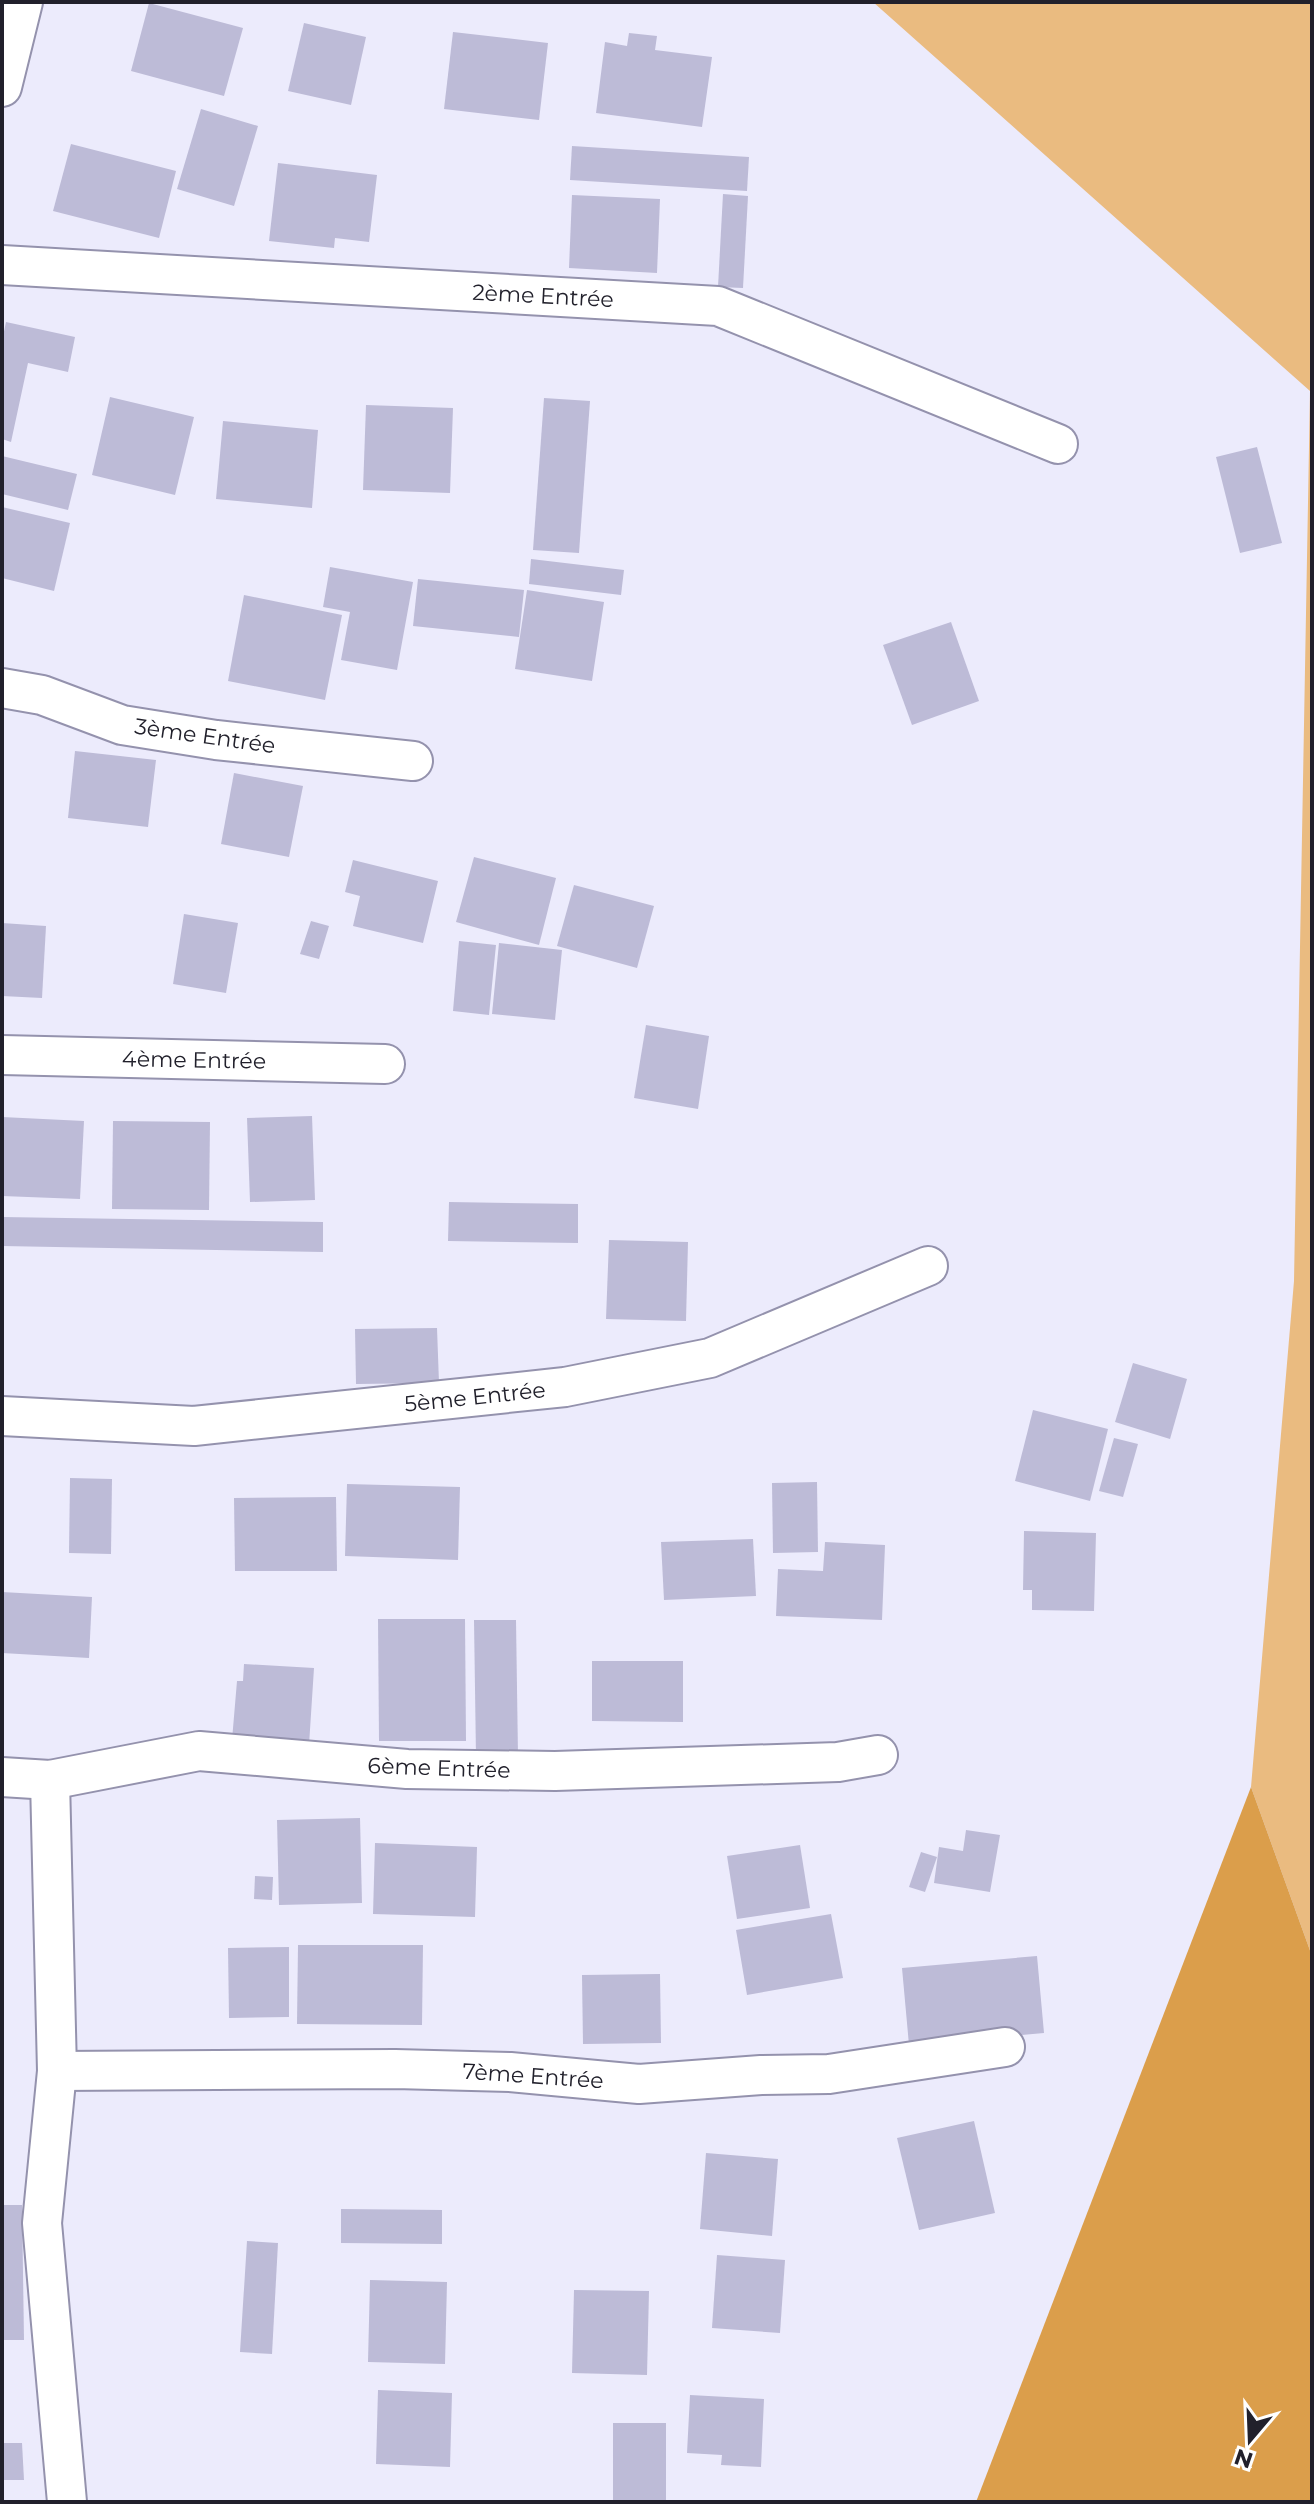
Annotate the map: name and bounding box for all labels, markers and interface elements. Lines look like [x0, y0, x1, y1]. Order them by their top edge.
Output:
street label: 2ème Entrée [472, 279, 614, 313]
street label: 3ème Entrée [133, 713, 277, 759]
street label: 4ème Entrée [122, 1045, 266, 1075]
street label: 5ème Entrée [403, 1376, 547, 1418]
street label: 6ème Entrée [367, 1752, 511, 1784]
street label: 7ème Entrée [462, 2058, 604, 2094]
north arrow [1210, 2400, 1290, 2480]
text: N [1231, 2443, 1256, 2474]

